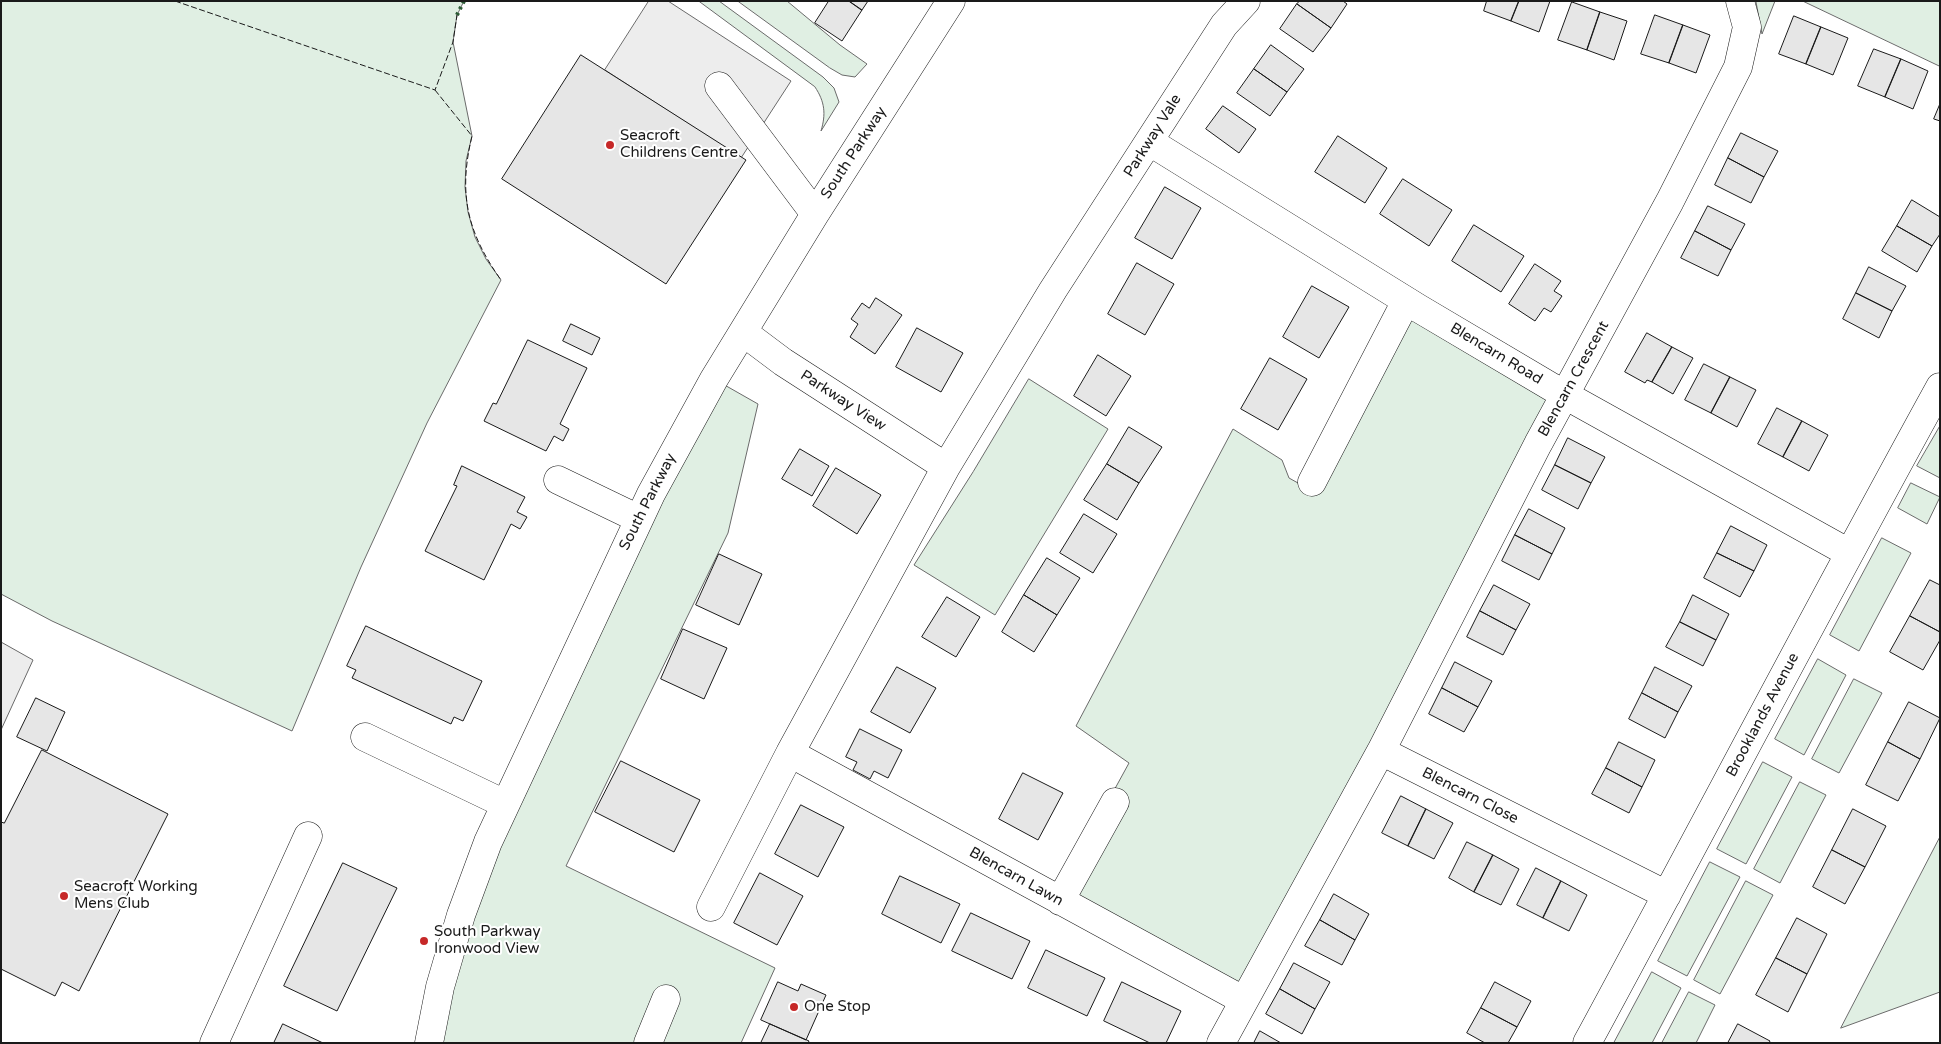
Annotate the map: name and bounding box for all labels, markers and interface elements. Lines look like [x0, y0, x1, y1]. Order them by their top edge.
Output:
street label: Parkway Vale [1120, 91, 1186, 181]
street label: South Parkway [817, 103, 891, 203]
place label: Seacroft Childrens Centre [620, 127, 738, 162]
marker: Seacroft Childrens Centre [604, 139, 616, 151]
street label: Blencarn Crescent [1535, 318, 1613, 440]
street label: Blencarn Road [1447, 319, 1545, 389]
street label: Parkway View [797, 367, 889, 435]
street label: South Parkway [616, 450, 680, 554]
street label: Brooklands Avenue [1723, 650, 1803, 780]
street label: Blencarn Close [1419, 764, 1521, 828]
street label: Blencarn Lawn [966, 844, 1066, 910]
place label: Seacroft Working Mens Club [74, 878, 198, 913]
marker: Seacroft Working Mens Club [58, 890, 70, 902]
place label: South Parkway Ironwood View [434, 923, 540, 958]
marker: South Parkway Ironwood View [418, 935, 430, 947]
place label: One Stop [804, 998, 871, 1016]
marker: One Stop [788, 1001, 800, 1013]

